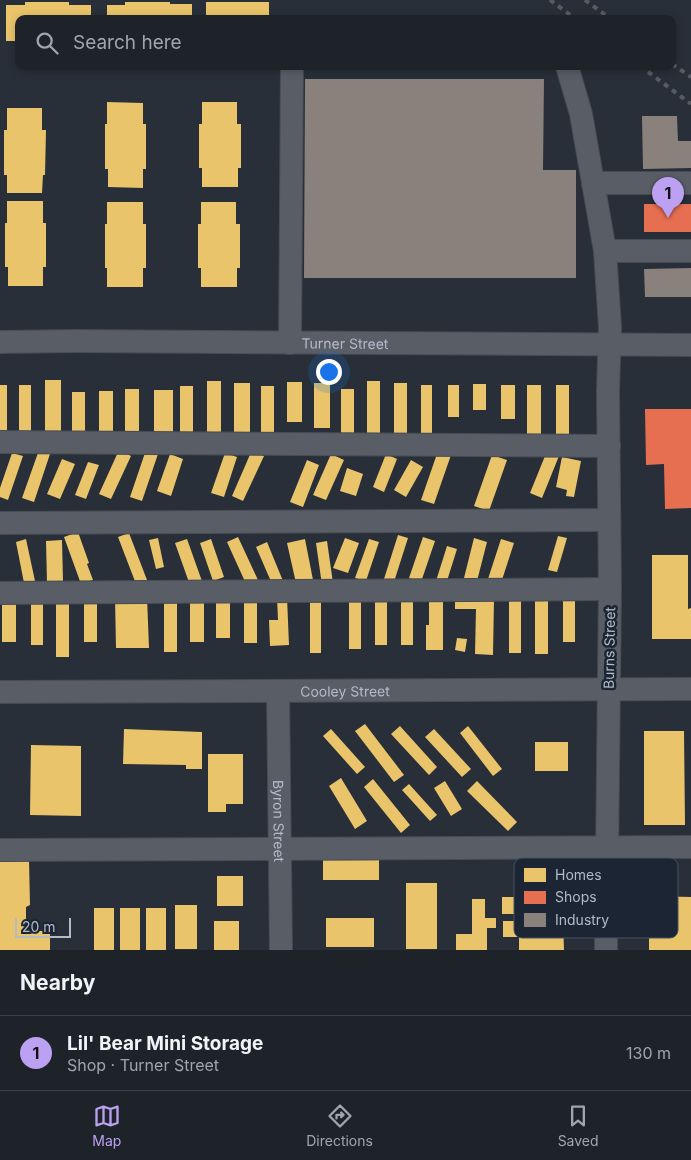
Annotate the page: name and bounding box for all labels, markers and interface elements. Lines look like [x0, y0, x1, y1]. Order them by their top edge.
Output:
search box [15, 15, 676, 70]
icon: search [33, 29, 61, 57]
text: Search here [73, 31, 182, 54]
pin: 1 [652, 177, 684, 218]
street label: Turner Street [301, 334, 389, 352]
your location [316, 359, 342, 385]
street label: Burns Street [600, 606, 618, 689]
street label: Cooley Street [300, 682, 390, 699]
street label: Byron Street [271, 780, 288, 863]
legend [514, 858, 678, 938]
text: Homes [555, 866, 602, 883]
text: Shops [555, 888, 597, 905]
text: Industry [555, 911, 609, 928]
scale bar [15, 915, 71, 938]
text: 20 m [22, 918, 56, 935]
text: Nearby [20, 970, 95, 995]
text: Lil' Bear Mini Storage [67, 1032, 263, 1055]
text: 1 [33, 1043, 39, 1063]
text: 130 m [626, 1043, 671, 1063]
text: Shop · Turner Street [67, 1055, 219, 1075]
tab: Map [92, 1102, 121, 1149]
tab: Directions [306, 1102, 373, 1149]
tab: Saved [558, 1102, 599, 1149]

